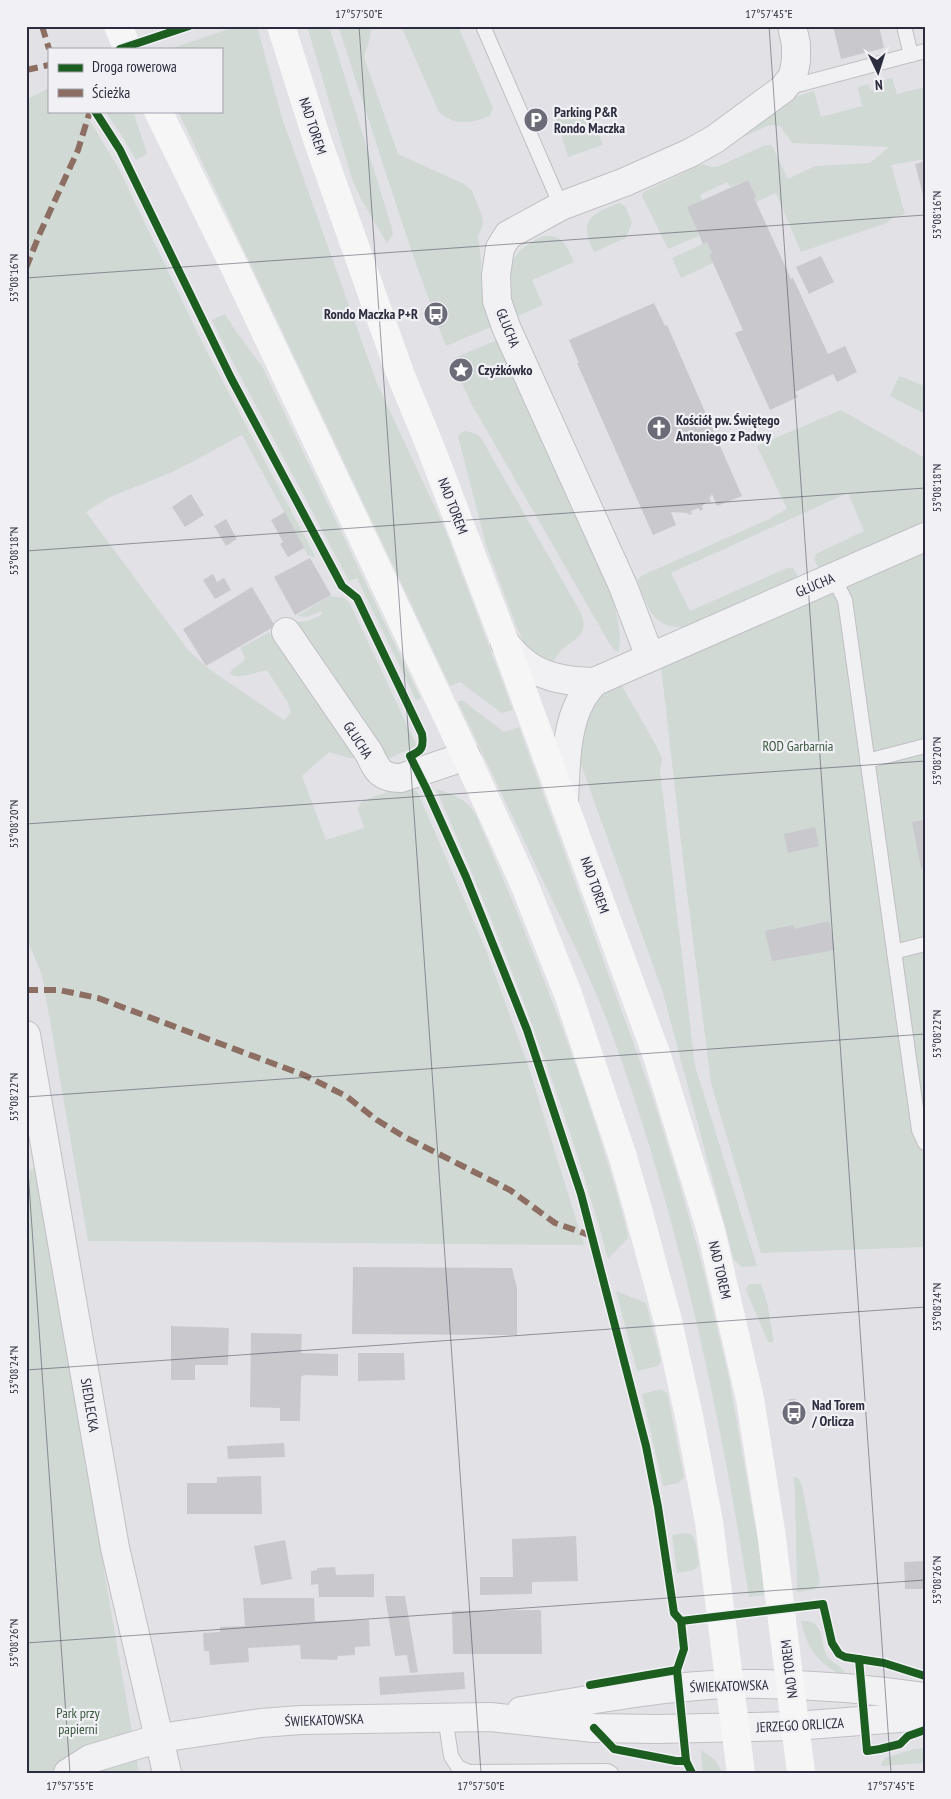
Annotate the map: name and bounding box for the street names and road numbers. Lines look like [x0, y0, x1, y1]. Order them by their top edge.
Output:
street label: NAD TOREM [295, 95, 331, 157]
street label: GŁUCHA [492, 306, 524, 351]
street label: NAD TOREM [434, 475, 472, 537]
street label: GŁUCHA [793, 569, 838, 601]
street label: GŁUCHA [339, 718, 377, 762]
street label: NAD TOREM [576, 854, 614, 916]
street label: NAD TOREM [705, 1239, 735, 1301]
street label: SIEDLECKA [77, 1377, 103, 1433]
street label: NAD TOREM [776, 1638, 802, 1699]
street label: ŚWIEKATOWSKA [689, 1676, 769, 1696]
street label: ŚWIEKATOWSKA [284, 1710, 364, 1730]
street label: JERZEGO ORLICZA [755, 1714, 845, 1736]

